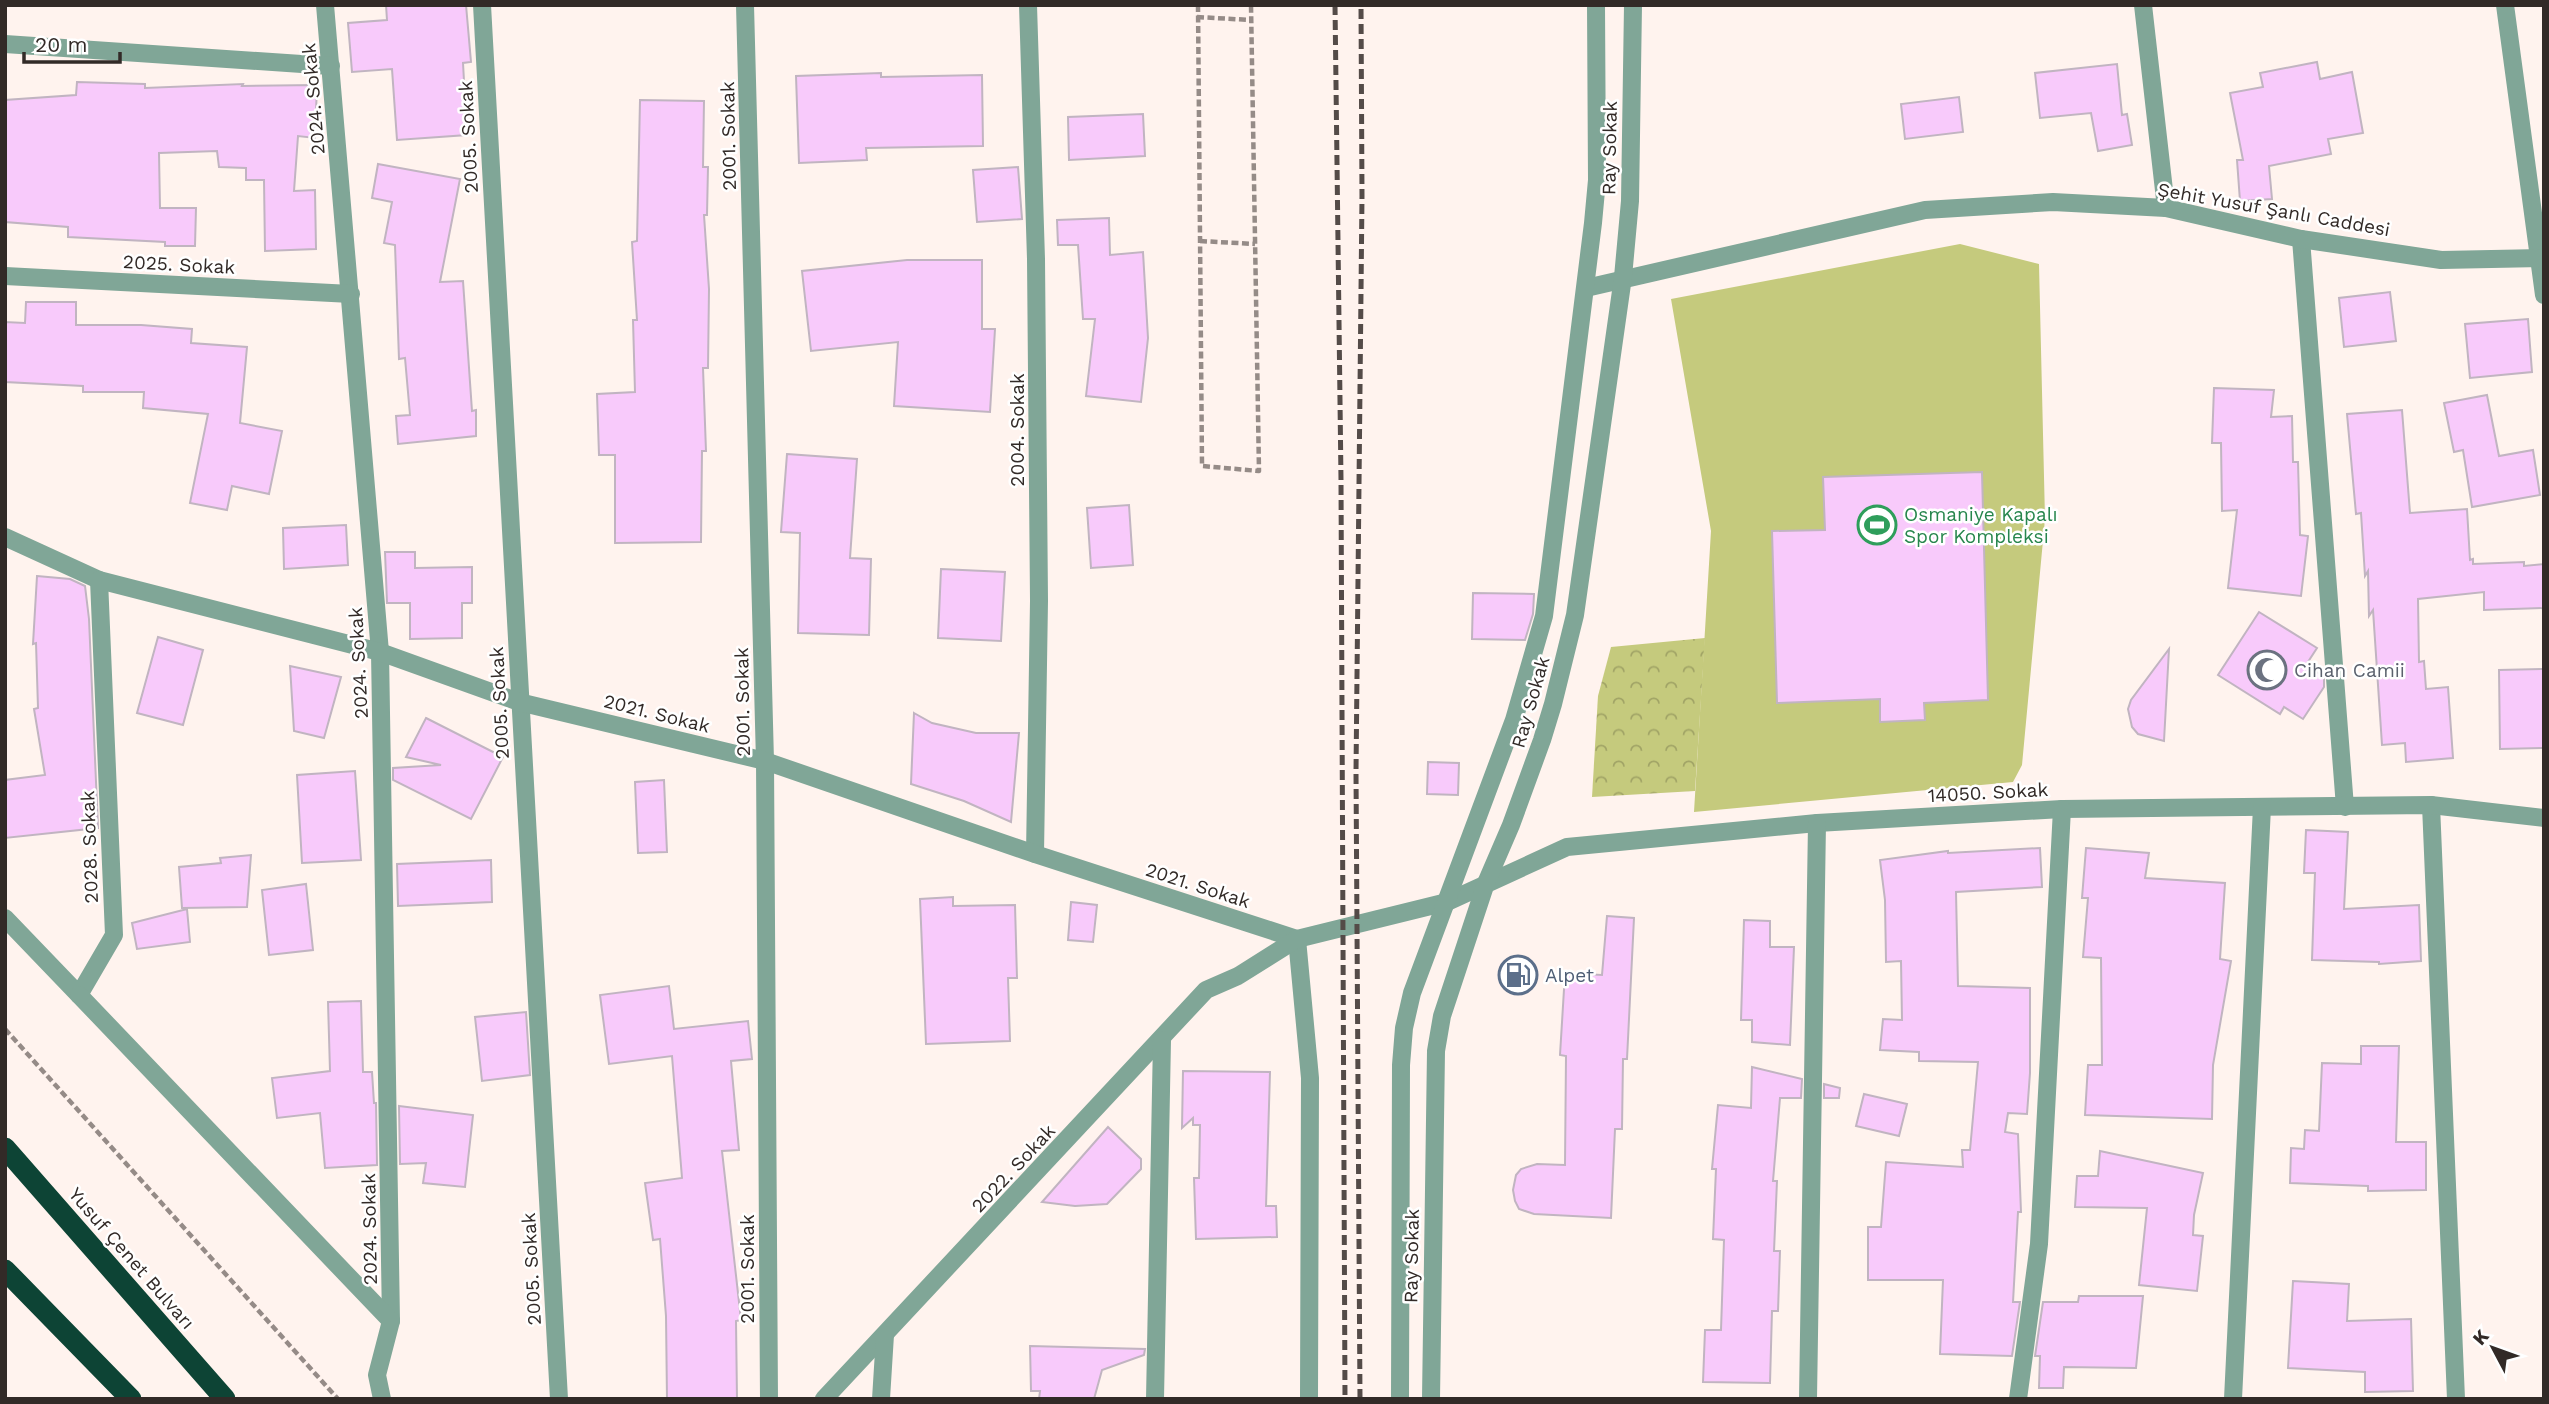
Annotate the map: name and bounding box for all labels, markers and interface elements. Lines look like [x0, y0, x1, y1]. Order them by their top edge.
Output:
scale bar [24, 21, 121, 65]
text: 20 m [35, 32, 87, 57]
street label: 2024. Sokak [297, 42, 330, 156]
street label: 2005. Sokak [454, 80, 483, 194]
street label: 2001. Sokak [716, 81, 741, 191]
street label: Ray Sokak [1597, 100, 1622, 195]
street label: Şehit Yusuf Şanlı Caddesi [2156, 178, 2392, 241]
street label: 2025. Sokak [122, 250, 236, 279]
street label: 2004. Sokak [1006, 373, 1029, 487]
place label: Osmaniye Kapalı Spor Kompleksi [1904, 503, 2058, 548]
sports icon: Osmaniye Kapalı Spor Kompleksi [1856, 504, 1898, 546]
street label: 2024. Sokak [344, 606, 373, 720]
street label: 2005. Sokak [485, 646, 514, 760]
street label: 2001. Sokak [730, 647, 755, 757]
mosque icon: Cihan Camii [2246, 649, 2288, 691]
street label: Ray Sokak [1506, 653, 1555, 751]
place label: Cihan Camii [2294, 659, 2405, 682]
street label: 2021. Sokak [601, 689, 713, 738]
street label: 14050. Sokak [1927, 778, 2049, 807]
street label: 2028. Sokak [76, 790, 103, 904]
street label: 2021. Sokak [1143, 858, 1253, 913]
fuel station icon: Alpet [1497, 954, 1539, 996]
place label: Alpet [1545, 964, 1594, 987]
street label: 2022. Sokak [967, 1119, 1060, 1217]
street label: 2024. Sokak [357, 1173, 382, 1285]
street label: Yusuf Çenet Bulvarı [64, 1183, 199, 1334]
street label: Ray Sokak [1399, 1208, 1424, 1303]
street label: 2005. Sokak [517, 1212, 546, 1326]
street label: 2001. Sokak [736, 1214, 759, 1324]
north arrow [2458, 1313, 2528, 1383]
text: K [2468, 1325, 2494, 1350]

